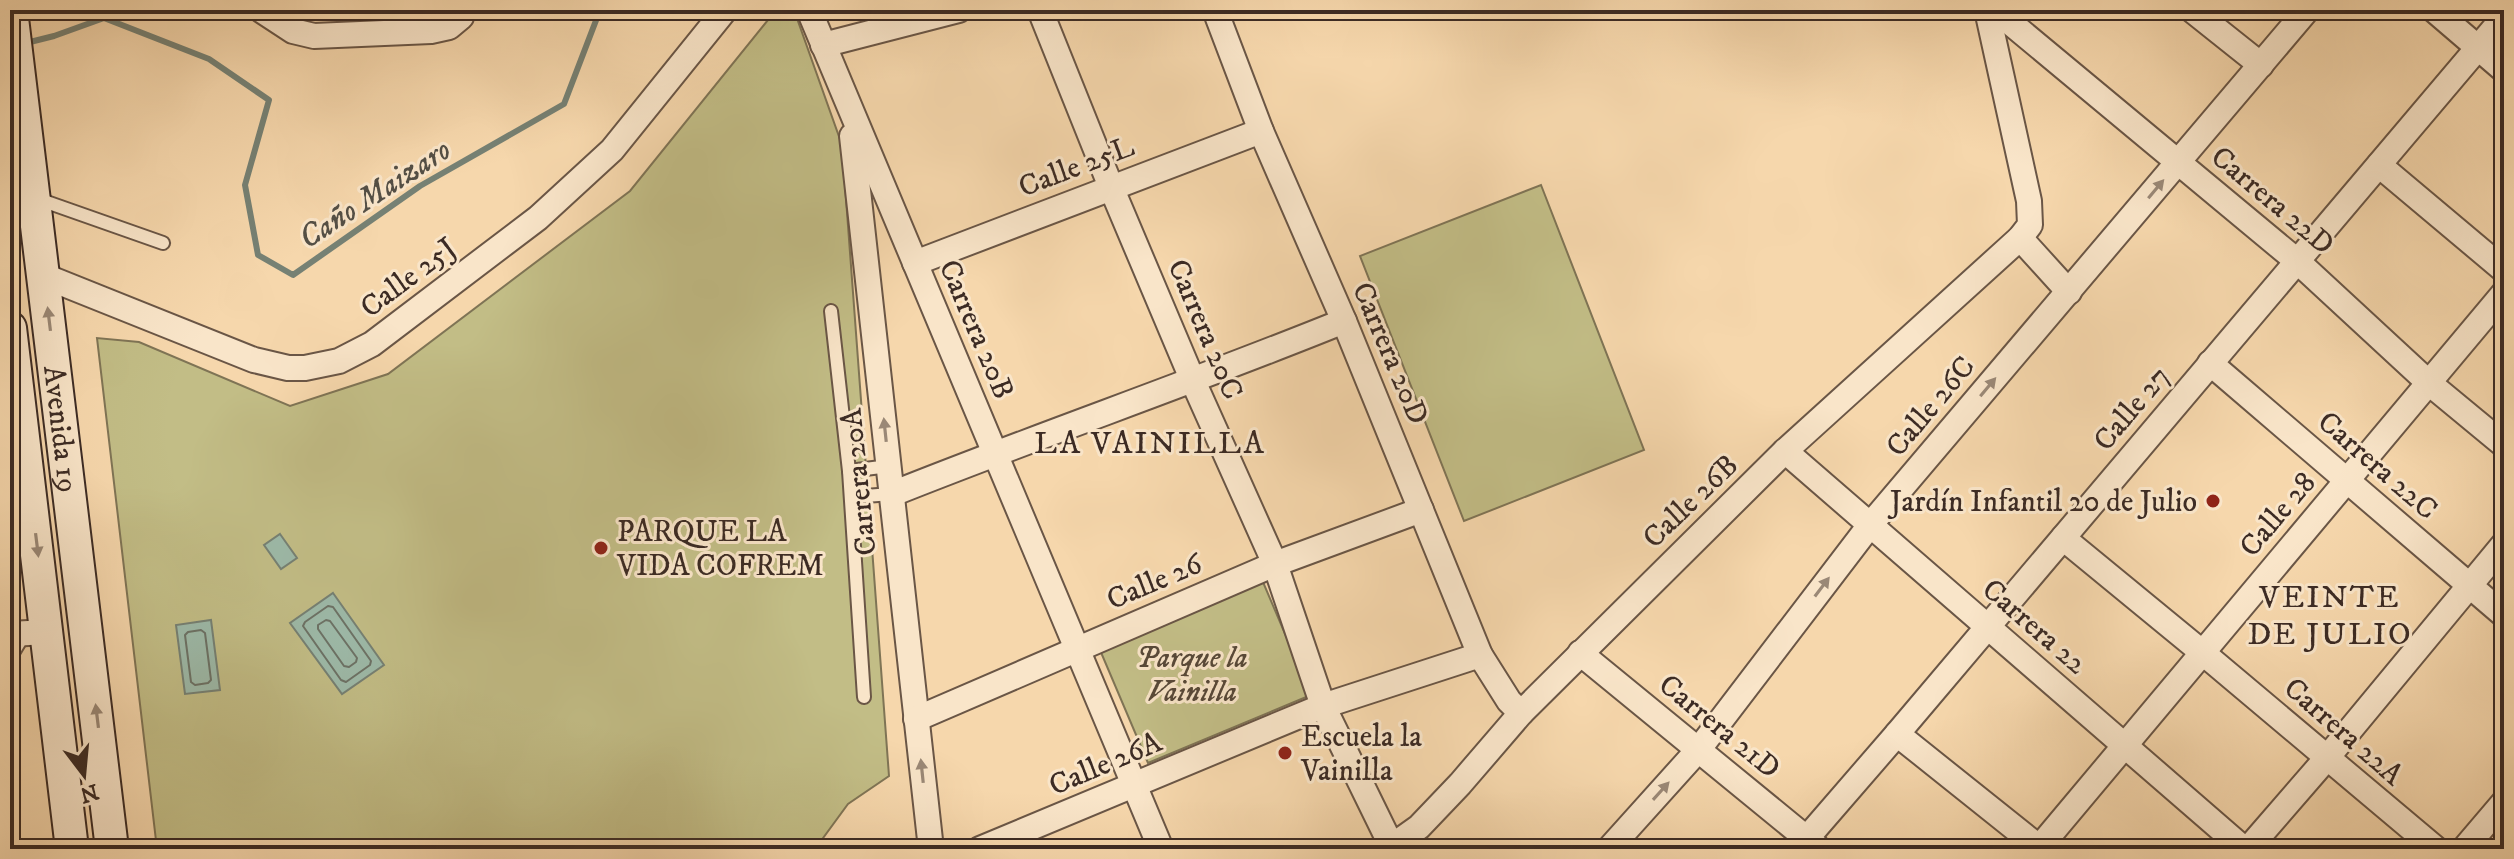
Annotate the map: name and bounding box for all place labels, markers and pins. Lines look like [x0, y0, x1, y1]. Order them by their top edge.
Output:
place label: Jardín Infantil 20 de Julio [1887, 484, 2197, 521]
marker: Jardín Infantil 20 de Julio [2204, 492, 2222, 510]
place label: PARQUE LA VIDA COFREM [616, 514, 824, 585]
marker: PARQUE LA VIDA COFREM [592, 539, 610, 557]
place label: Escuela la Vainilla [1300, 719, 1422, 790]
marker: Escuela la Vainilla [1276, 744, 1294, 762]

